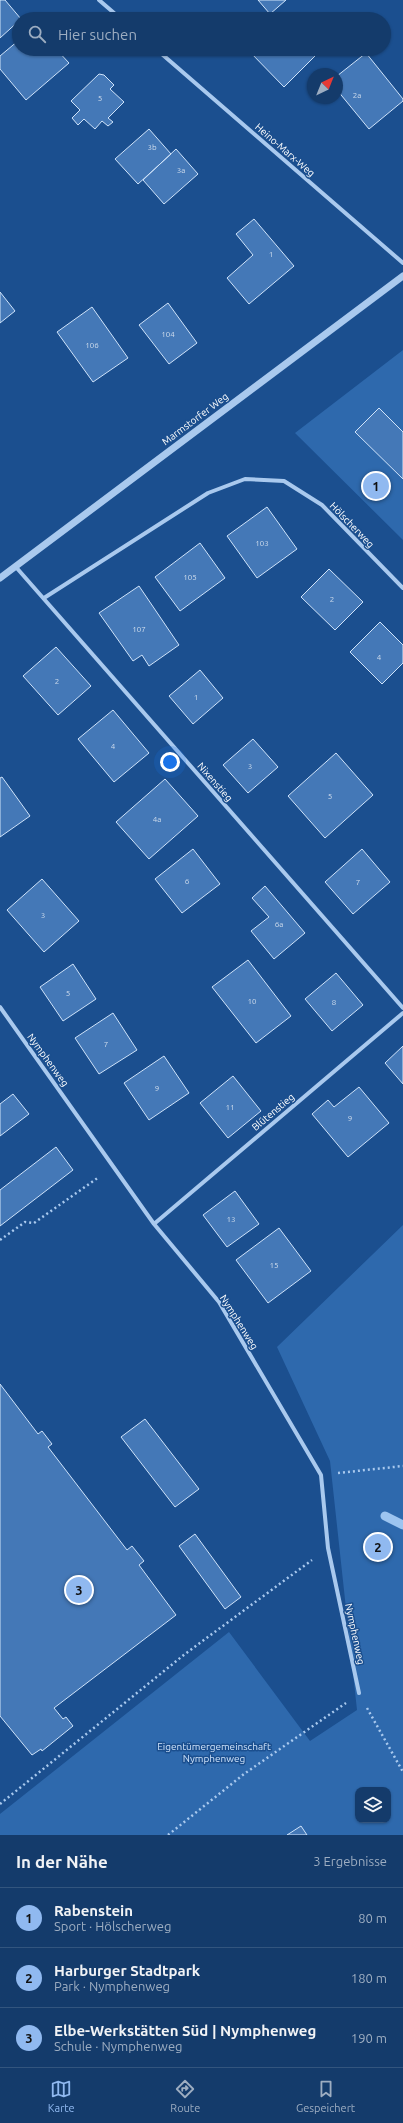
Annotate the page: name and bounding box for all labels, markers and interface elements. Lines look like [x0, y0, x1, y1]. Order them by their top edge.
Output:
search box [12, 12, 391, 56]
icon: search [26, 23, 48, 45]
text: Hier suchen [58, 26, 137, 43]
north arrow [307, 68, 343, 104]
house number: 2a [353, 91, 361, 100]
house number: 5 [98, 94, 102, 103]
street label: Heino-Marx-Weg [253, 121, 317, 179]
house number: 3b [147, 143, 157, 152]
house number: 3a [177, 166, 185, 175]
house number: 1 [269, 250, 273, 259]
house number: 104 [161, 330, 175, 339]
house number: 106 [85, 341, 99, 350]
street label: Marmstorfer Weg [160, 391, 230, 447]
pin: 1 [363, 471, 389, 501]
street label: Hölscherweg [328, 500, 376, 550]
house number: 103 [255, 539, 269, 548]
house number: 105 [183, 573, 197, 582]
house number: 2 [330, 595, 334, 604]
house number: 107 [132, 625, 146, 634]
house number: 4 [377, 653, 382, 662]
house number: 2 [55, 677, 59, 686]
house number: 1 [194, 693, 198, 702]
house number: 4 [111, 742, 116, 751]
your location [160, 752, 180, 772]
street label: Nixenstieg [195, 760, 235, 804]
house number: 3 [248, 762, 252, 771]
house number: 5 [328, 792, 332, 801]
house number: 4a [153, 815, 161, 824]
house number: 6 [185, 877, 190, 886]
house number: 7 [356, 878, 360, 887]
house number: 3 [41, 911, 45, 920]
house number: 6a [275, 920, 283, 929]
house number: 5 [66, 989, 70, 998]
house number: 10 [247, 997, 257, 1006]
house number: 8 [332, 998, 337, 1007]
street label: Nymphenweg [25, 1032, 71, 1088]
house number: 7 [104, 1040, 108, 1049]
house number: 9 [155, 1084, 159, 1093]
street label: Blütenstieg [250, 1091, 296, 1133]
house number: 11 [225, 1103, 235, 1112]
house number: 9 [348, 1114, 352, 1123]
house number: 13 [226, 1215, 236, 1224]
house number: 15 [269, 1261, 279, 1270]
street label: Nymphenweg [218, 1293, 260, 1351]
pin: 2 [365, 1532, 391, 1562]
pin: 3 [66, 1575, 92, 1605]
street label: Nymphenweg [343, 1602, 367, 1666]
park label: Eigentümergemeinschaft Nymphenweg [157, 1741, 271, 1764]
map controls [355, 1787, 391, 1823]
button: layers [355, 1787, 391, 1823]
text: In der Nähe [16, 1852, 108, 1871]
text: 3 Ergebnisse [313, 1854, 387, 1868]
text: Rabenstein [54, 1902, 133, 1919]
text: 1 [25, 1911, 33, 1925]
text: 80 m [358, 1911, 387, 1925]
text: Sport · Hölscherweg [54, 1919, 171, 1933]
text: Harburger Stadtpark [54, 1962, 200, 1979]
text: 2 [25, 1971, 33, 1985]
text: 180 m [351, 1971, 387, 1985]
text: Park · Nymphenweg [54, 1979, 170, 1993]
text: Elbe-Werkstätten Süd | Nymphenweg [54, 2022, 316, 2039]
text: 3 [25, 2031, 33, 2045]
text: 190 m [351, 2031, 387, 2045]
text: Schule · Nymphenweg [54, 2039, 183, 2053]
tab: Karte [48, 2078, 75, 2114]
tab: Route [170, 2078, 200, 2114]
tab: Gespeichert [296, 2078, 355, 2114]

